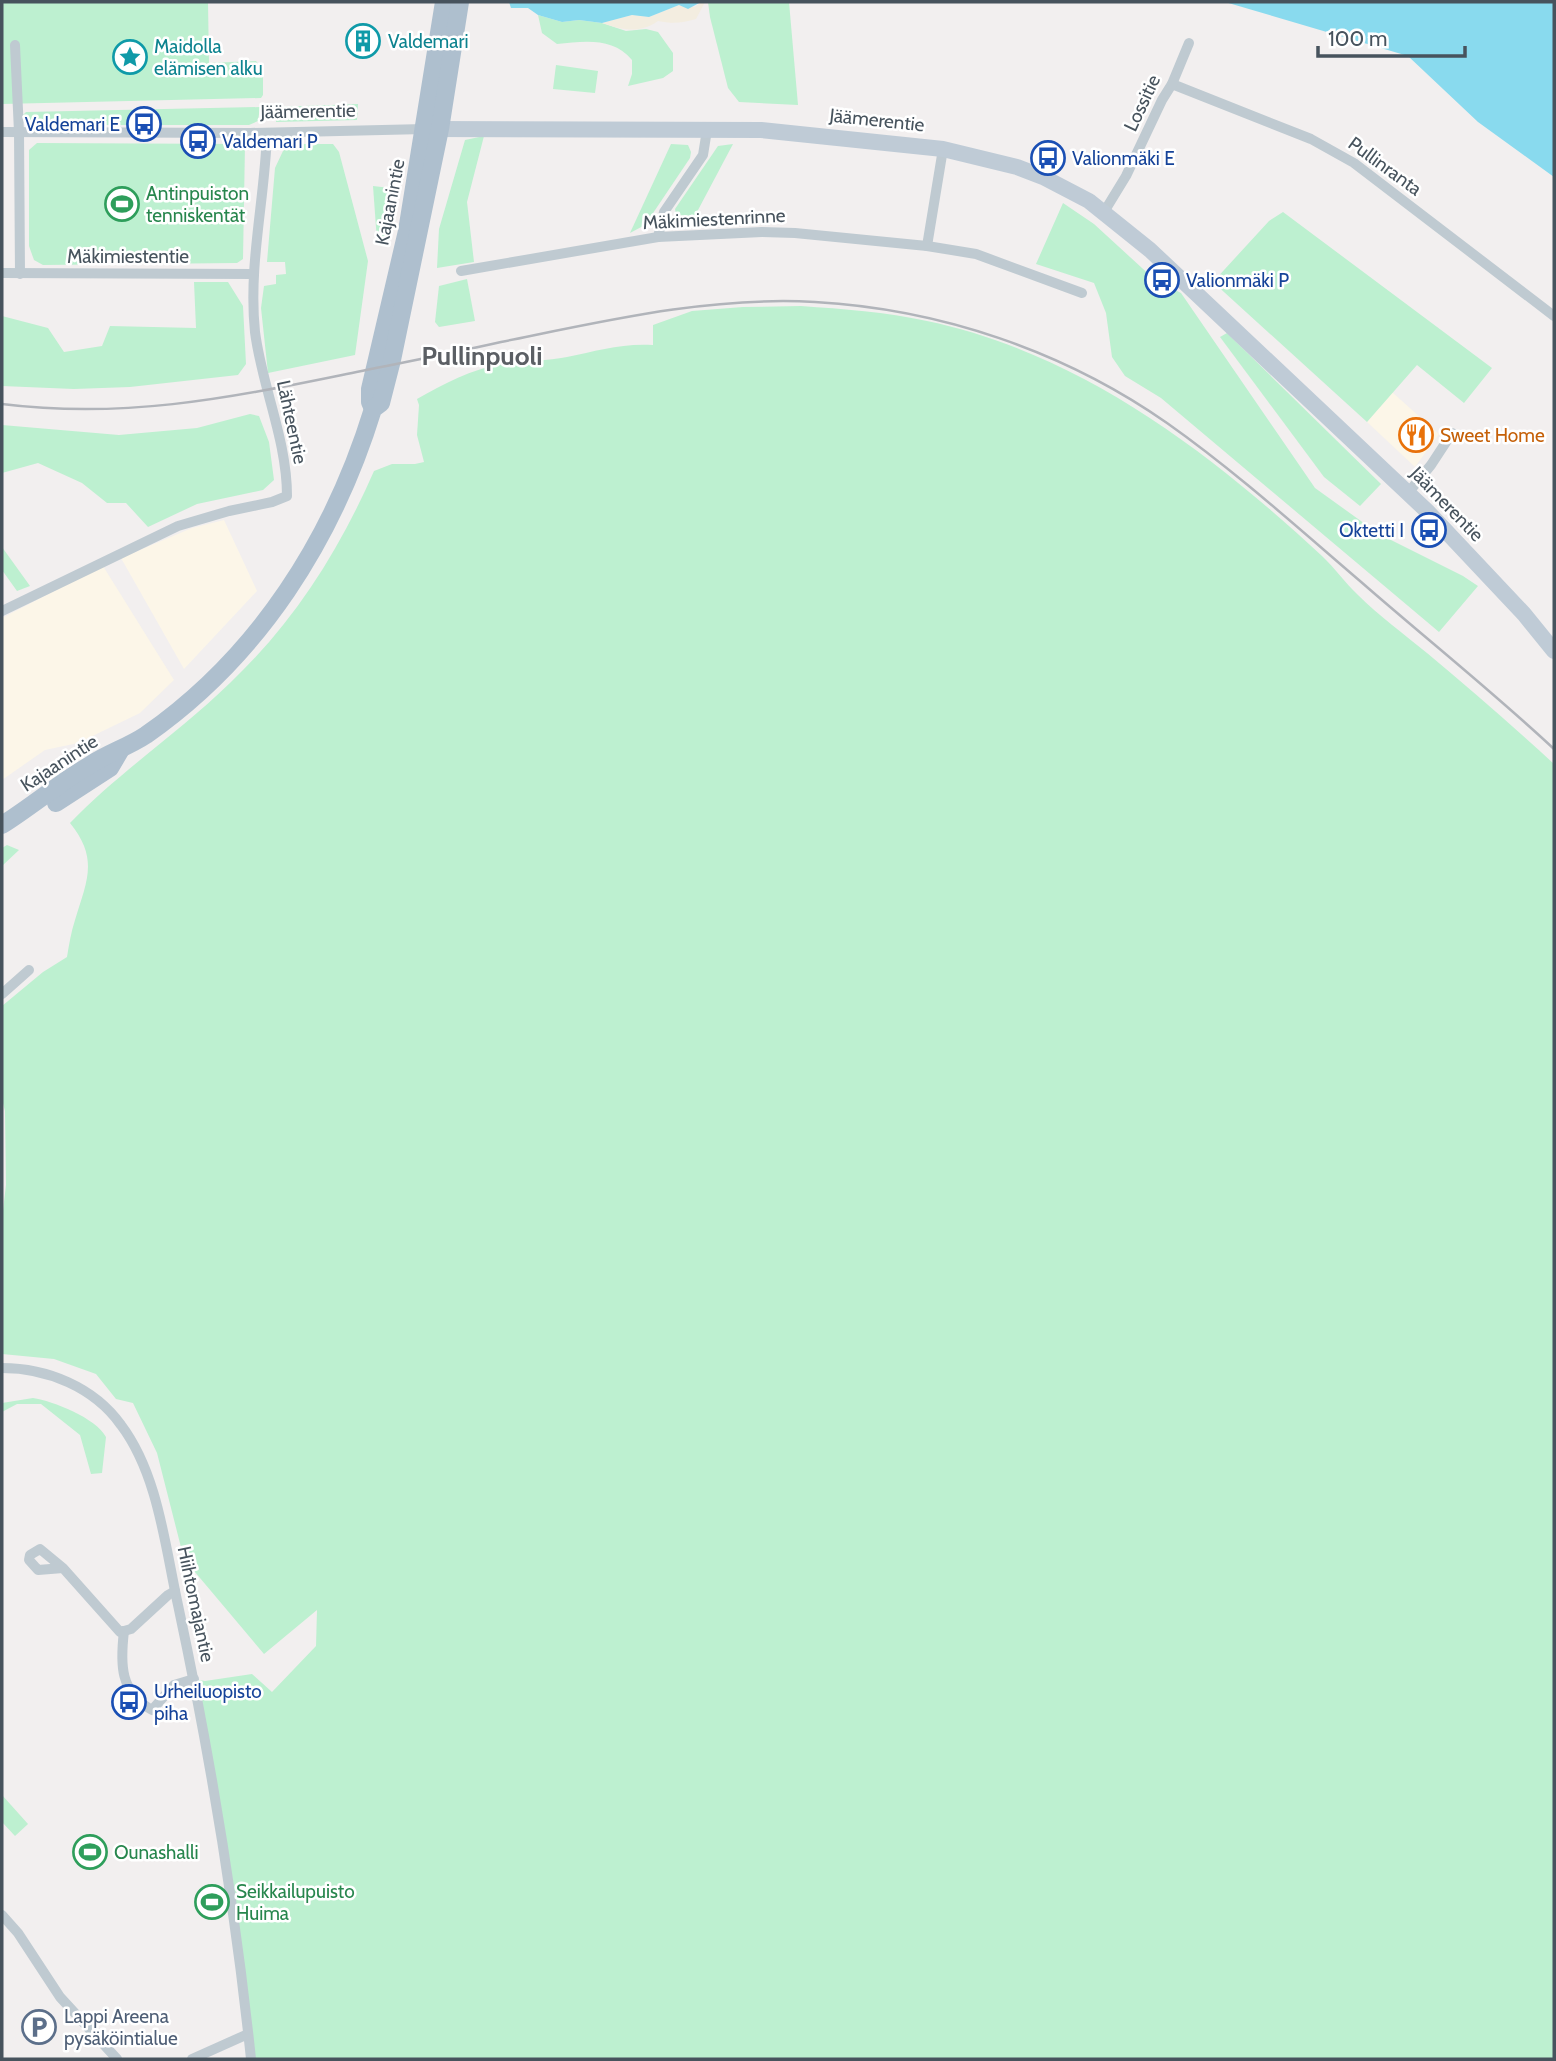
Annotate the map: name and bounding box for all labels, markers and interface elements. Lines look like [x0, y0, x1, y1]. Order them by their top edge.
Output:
scale bar [1318, 14, 1465, 58]
building icon: Valdemari [344, 22, 382, 60]
text: 100 m [1328, 26, 1387, 51]
place label: Valdemari [388, 30, 468, 53]
place label: Maidolla elämisen alku [154, 35, 263, 80]
place icon: Maidolla elämisen alku [111, 38, 149, 76]
street label: Lossitie [1119, 71, 1165, 135]
street label: Jäämerentie [259, 99, 356, 123]
street label: Jäämerentie [827, 103, 926, 136]
bus stop icon: Valdemari E [125, 105, 163, 143]
place label: Valdemari E [25, 113, 120, 136]
bus stop icon: Valdemari P [179, 122, 217, 160]
place label: Valdemari P [222, 130, 318, 153]
street label: Pullinranta [1344, 132, 1426, 200]
bus stop icon: Valionmäki E [1029, 139, 1067, 177]
place label: Valionmäki E [1072, 147, 1175, 170]
street label: Kajaanintie [370, 157, 410, 247]
place label: Antinpuiston tenniskentät [146, 182, 249, 227]
sports icon: Antinpuiston tenniskentät [103, 185, 141, 223]
street label: Mäkimiestenrinne [642, 204, 786, 234]
street label: Mäkimiestentie [67, 245, 189, 268]
bus stop icon: Valionmäki P [1143, 261, 1181, 299]
place label: Valionmäki P [1186, 269, 1289, 292]
district label: Pullinpuoli [421, 340, 543, 372]
street label: Lähteentie [272, 378, 312, 466]
restaurant icon: Sweet Home [1397, 416, 1435, 454]
place label: Sweet Home [1440, 424, 1545, 447]
street label: Jäämerentie [1405, 461, 1489, 546]
bus stop icon: Oktetti I [1410, 511, 1448, 549]
place label: Oktetti I [1339, 519, 1404, 542]
street label: Kajaanintie [16, 729, 102, 796]
street label: Hiihtomajantie [173, 1544, 220, 1664]
place label: Urheiluopisto piha [154, 1680, 262, 1725]
bus stop icon: Urheiluopisto piha [110, 1683, 148, 1721]
sports icon: Ounashalli [71, 1833, 109, 1871]
place label: Ounashalli [114, 1841, 199, 1864]
place label: Seikkailupuisto Huima [236, 1880, 355, 1925]
sports icon: Seikkailupuisto Huima [193, 1883, 231, 1921]
place label: Lappi Areena pysäköintialue [64, 2005, 178, 2050]
parking icon: Lappi Areena pysäköintialue [20, 2008, 58, 2046]

